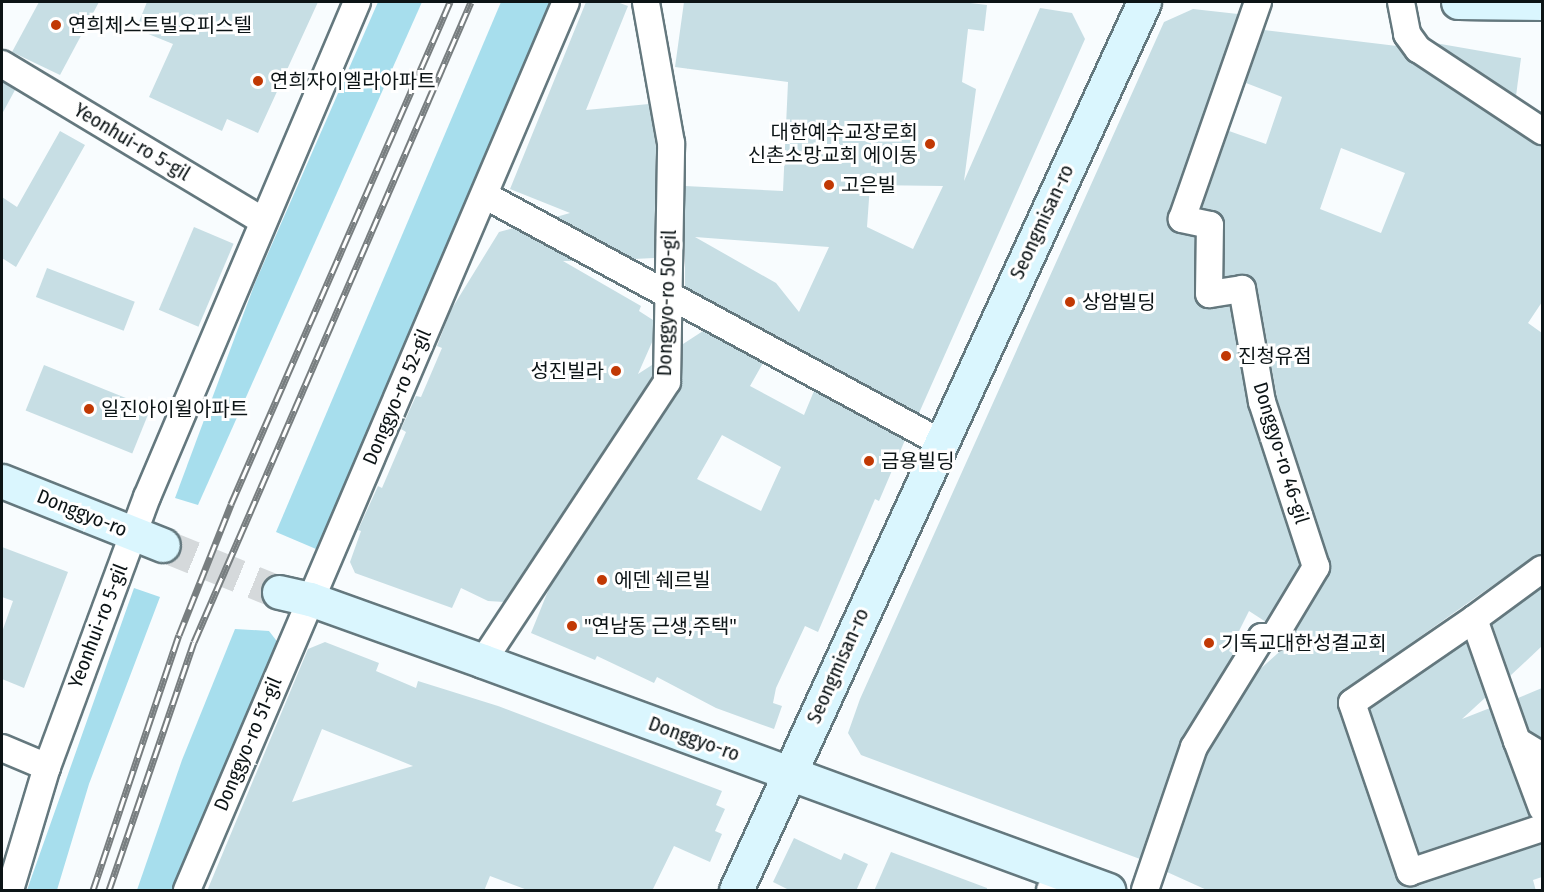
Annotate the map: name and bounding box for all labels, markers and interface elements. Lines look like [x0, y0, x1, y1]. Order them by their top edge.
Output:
place label: 연희체스트빌오피스텔 [68, 13, 252, 37]
marker: 연희체스트빌오피스텔 [49, 18, 63, 32]
place label: 연희자이엘라아파트 [270, 69, 436, 93]
marker: 연희자이엘라아파트 [251, 74, 265, 88]
street label: Yeonhui-ro 5-gil [70, 98, 194, 186]
place label: 대한예수교장로회 신촌소망교회 에이동 [748, 120, 918, 167]
marker: 대한예수교장로회 신촌소망교회 에이동 [923, 137, 937, 151]
street label: Seongmisan-ro [1005, 161, 1079, 283]
place label: 고은빌 [841, 173, 896, 197]
marker: 고은빌 [822, 178, 836, 192]
street label: Donggyo-ro 50-gil [652, 229, 682, 377]
place label: 상암빌딩 [1082, 290, 1156, 314]
marker: 상암빌딩 [1063, 295, 1077, 309]
street label: Donggyo-ro 52-gil [358, 326, 436, 468]
place label: 진청유점 [1238, 344, 1312, 368]
marker: 진청유점 [1219, 349, 1233, 363]
place label: 성진빌라 [530, 359, 604, 383]
marker: 성진빌라 [609, 364, 623, 378]
street label: Donggyo-ro 46-gil [1248, 379, 1314, 527]
place label: 일진아이윌아파트 [101, 397, 248, 421]
marker: 일진아이윌아파트 [82, 402, 96, 416]
place label: 금용빌딩 [881, 449, 955, 473]
marker: 금용빌딩 [862, 454, 876, 468]
street label: Donggyo-ro [33, 484, 131, 542]
street label: Yeonhui-ro 5-gil [63, 561, 133, 691]
place label: 에덴 쉐르빌 [614, 568, 711, 592]
marker: 에덴 쉐르빌 [595, 573, 609, 587]
street label: Seongmisan-ro [802, 605, 874, 727]
place label: "연남동 근생,주택" [584, 614, 737, 638]
marker: "연남동 근생,주택" [565, 619, 579, 633]
place label: 기독교대한성결교회 [1221, 631, 1387, 655]
marker: 기독교대한성결교회 [1202, 636, 1216, 650]
street label: Donggyo-ro 51-gil [209, 674, 287, 814]
street label: Donggyo-ro [645, 711, 743, 767]

